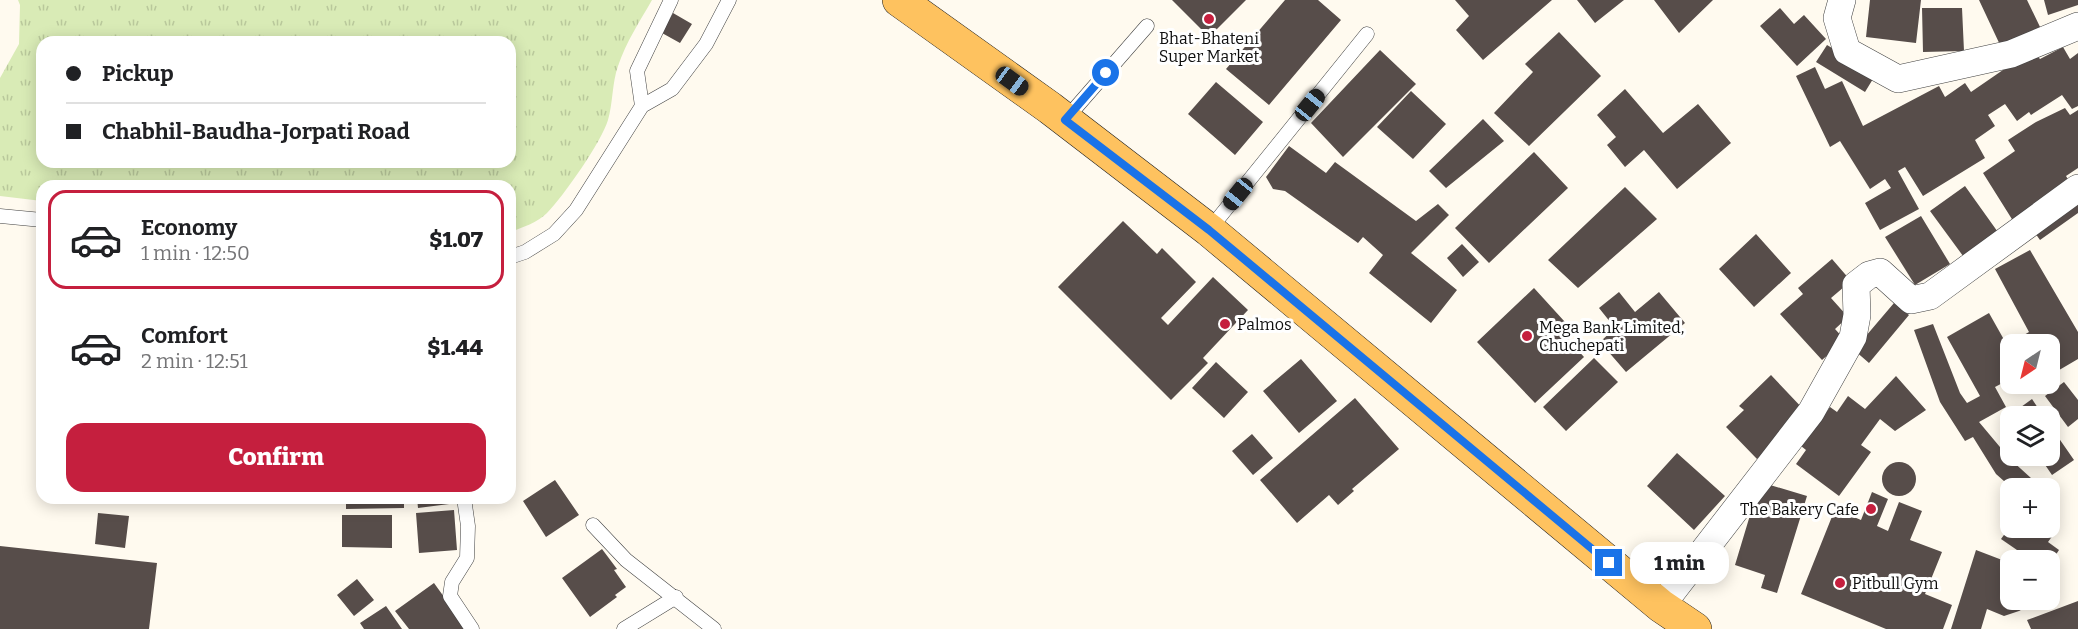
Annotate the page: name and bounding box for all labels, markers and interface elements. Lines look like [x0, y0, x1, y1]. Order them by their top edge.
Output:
marker: Bhat-Bhateni Super Market [1202, 12, 1216, 26]
place label: Bhat-Bhateni Super Market [1159, 29, 1259, 66]
route start [1092, 59, 1119, 86]
text: Pickup [102, 60, 174, 87]
car [992, 63, 1032, 99]
car [1292, 85, 1328, 125]
text: Chabhil-Baudha-Jorpati Road [102, 118, 410, 145]
car [1220, 174, 1256, 214]
icon: car [69, 213, 123, 267]
text: Economy [141, 214, 237, 241]
text: $1.07 [429, 226, 483, 253]
text: 1 min · 12:50 [141, 241, 250, 265]
place label: Palmos [1237, 315, 1292, 334]
marker: Palmos [1218, 317, 1232, 331]
place label: Mega Bank Limited, Chuchepati [1539, 318, 1684, 355]
icon: car [69, 321, 123, 375]
text: Comfort [141, 322, 228, 349]
marker: Mega Bank Limited, Chuchepati [1520, 329, 1534, 343]
text: $1.44 [427, 334, 483, 361]
north arrow [2000, 334, 2060, 394]
map controls [2000, 334, 2060, 610]
text: 2 min · 12:51 [141, 349, 248, 373]
button: layers [2000, 406, 2060, 466]
button: Confirm [66, 423, 486, 492]
button: + [2000, 478, 2060, 538]
place label: The Bakery Cafe [1740, 500, 1859, 519]
marker: The Bakery Cafe [1864, 502, 1878, 516]
callout: 1 min [1630, 542, 1729, 584]
route end [1595, 549, 1622, 576]
button: − [2000, 550, 2060, 610]
text: 1 min [1654, 551, 1705, 575]
place label: Pitbull Gym [1852, 574, 1939, 593]
marker: Pitbull Gym [1833, 576, 1847, 590]

